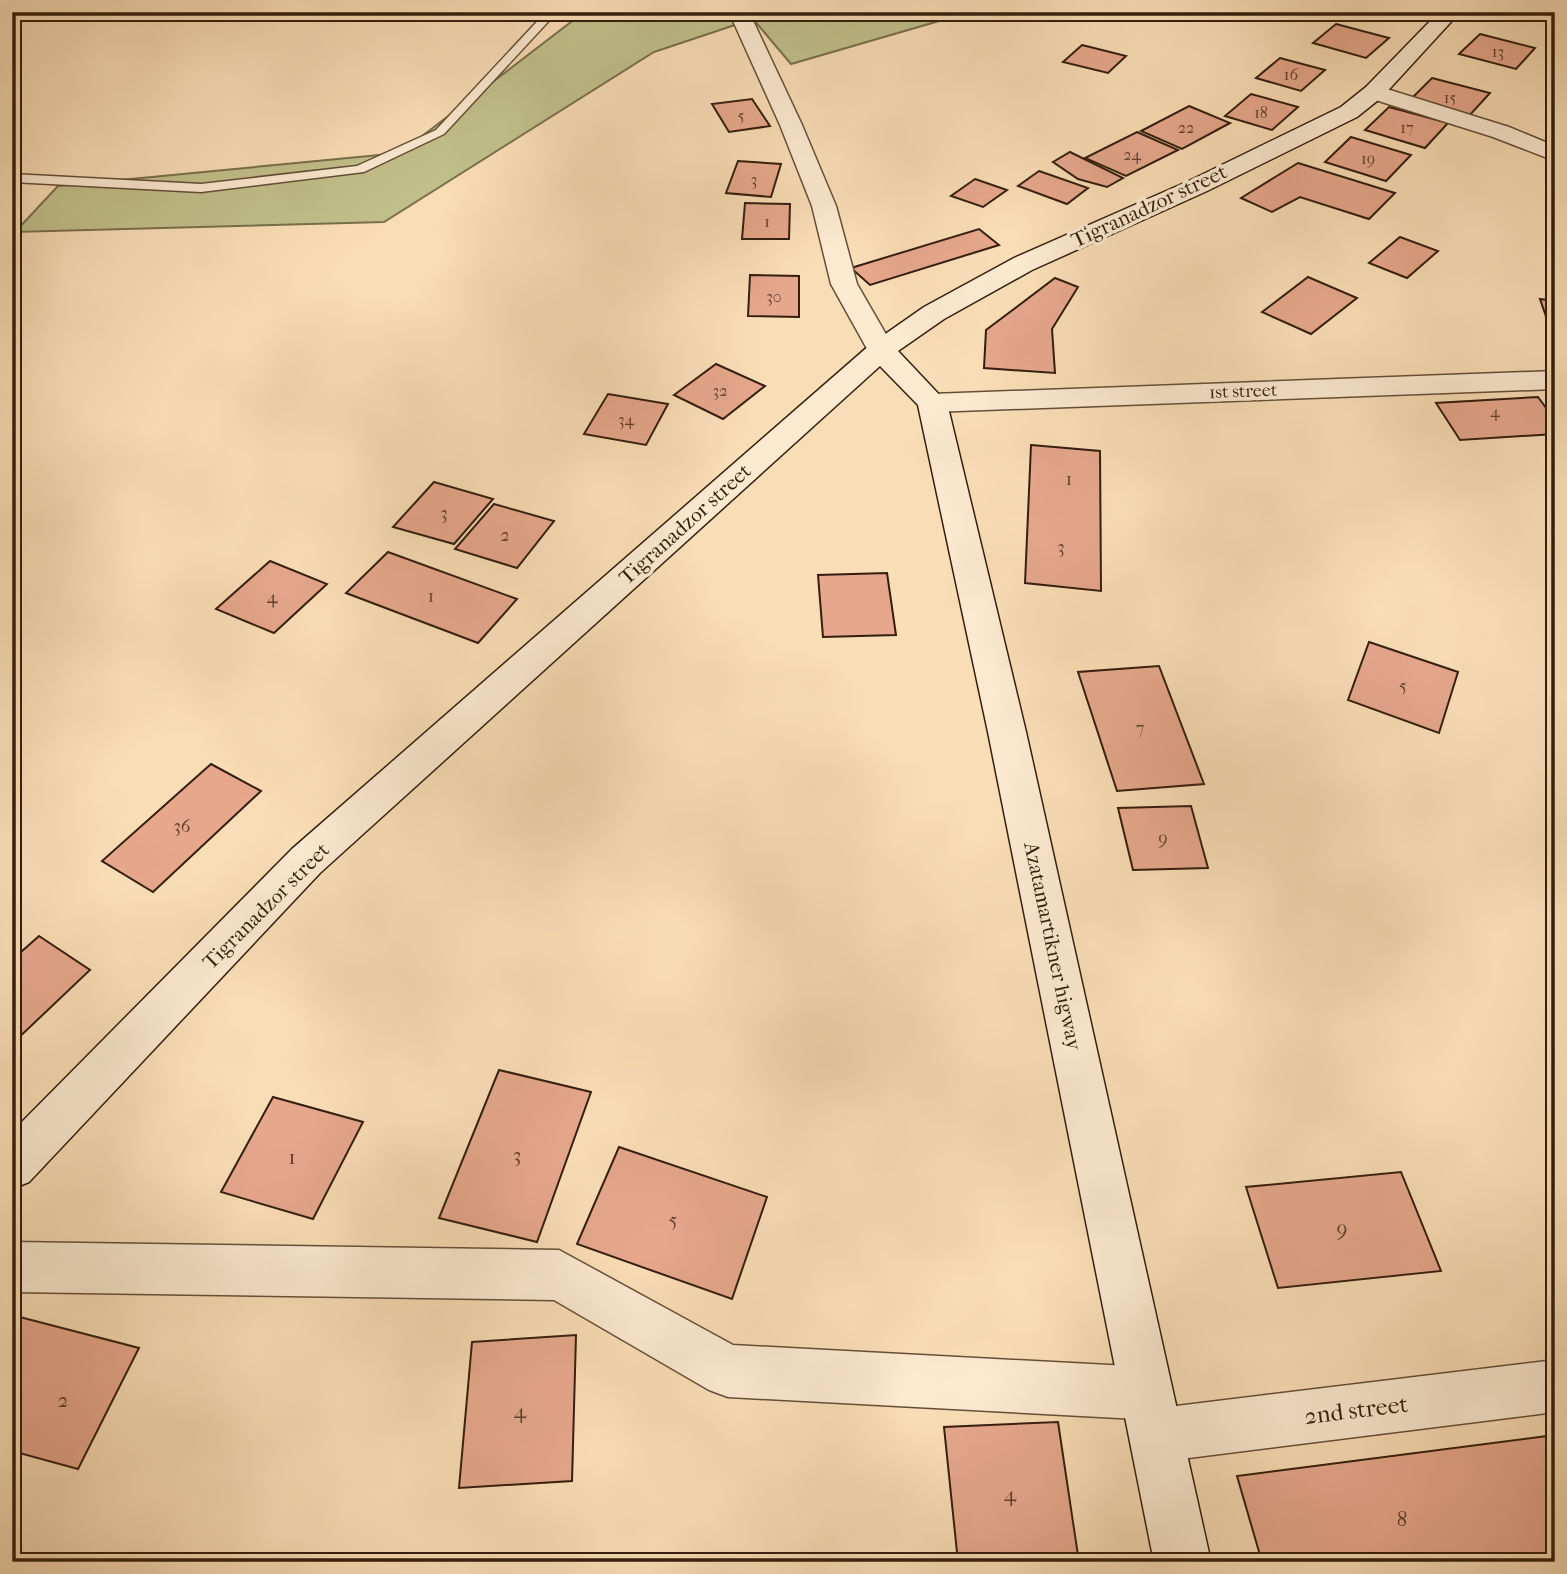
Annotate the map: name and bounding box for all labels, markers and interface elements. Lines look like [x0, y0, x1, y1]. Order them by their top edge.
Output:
house number: 13 [1492, 42, 1504, 61]
house number: 16 [1284, 65, 1298, 84]
house number: 15 [1444, 88, 1456, 107]
house number: 18 [1254, 103, 1268, 122]
house number: 5 [738, 106, 745, 125]
house number: 22 [1178, 118, 1194, 137]
house number: 17 [1400, 118, 1414, 137]
house number: 24 [1123, 145, 1141, 164]
house number: 19 [1361, 149, 1375, 168]
street label: Tigranadzor street [1067, 159, 1231, 253]
house number: 3 [751, 170, 757, 189]
house number: 1 [764, 212, 770, 231]
house number: 30 [766, 287, 782, 306]
street label: 1st street [1209, 380, 1278, 403]
house number: 32 [713, 381, 727, 400]
house number: 4 [1490, 402, 1500, 421]
house number: 34 [618, 410, 635, 429]
street label: Tigranadzor street [614, 458, 756, 589]
house number: 1 [1066, 469, 1072, 490]
house number: 3 [440, 503, 448, 524]
house number: 2 [500, 525, 510, 546]
house number: 3 [1057, 537, 1065, 558]
house number: 1 [428, 586, 434, 607]
house number: 4 [267, 587, 278, 608]
house number: 5 [1399, 676, 1407, 697]
house number: 7 [1136, 718, 1145, 739]
house number: 36 [173, 816, 191, 837]
house number: 9 [1158, 828, 1168, 849]
street label: Tigranadzor street [198, 837, 335, 974]
street label: Azatamartikner higway [1019, 839, 1087, 1053]
house number: 3 [513, 1143, 521, 1167]
house number: 1 [288, 1145, 296, 1169]
house number: 5 [668, 1208, 678, 1232]
house number: 9 [1336, 1217, 1348, 1241]
house number: 2 [58, 1388, 69, 1412]
street label: 2nd street [1303, 1390, 1410, 1430]
house number: 4 [514, 1399, 527, 1423]
house number: 4 [1004, 1482, 1017, 1506]
house number: 8 [1397, 1507, 1407, 1531]

